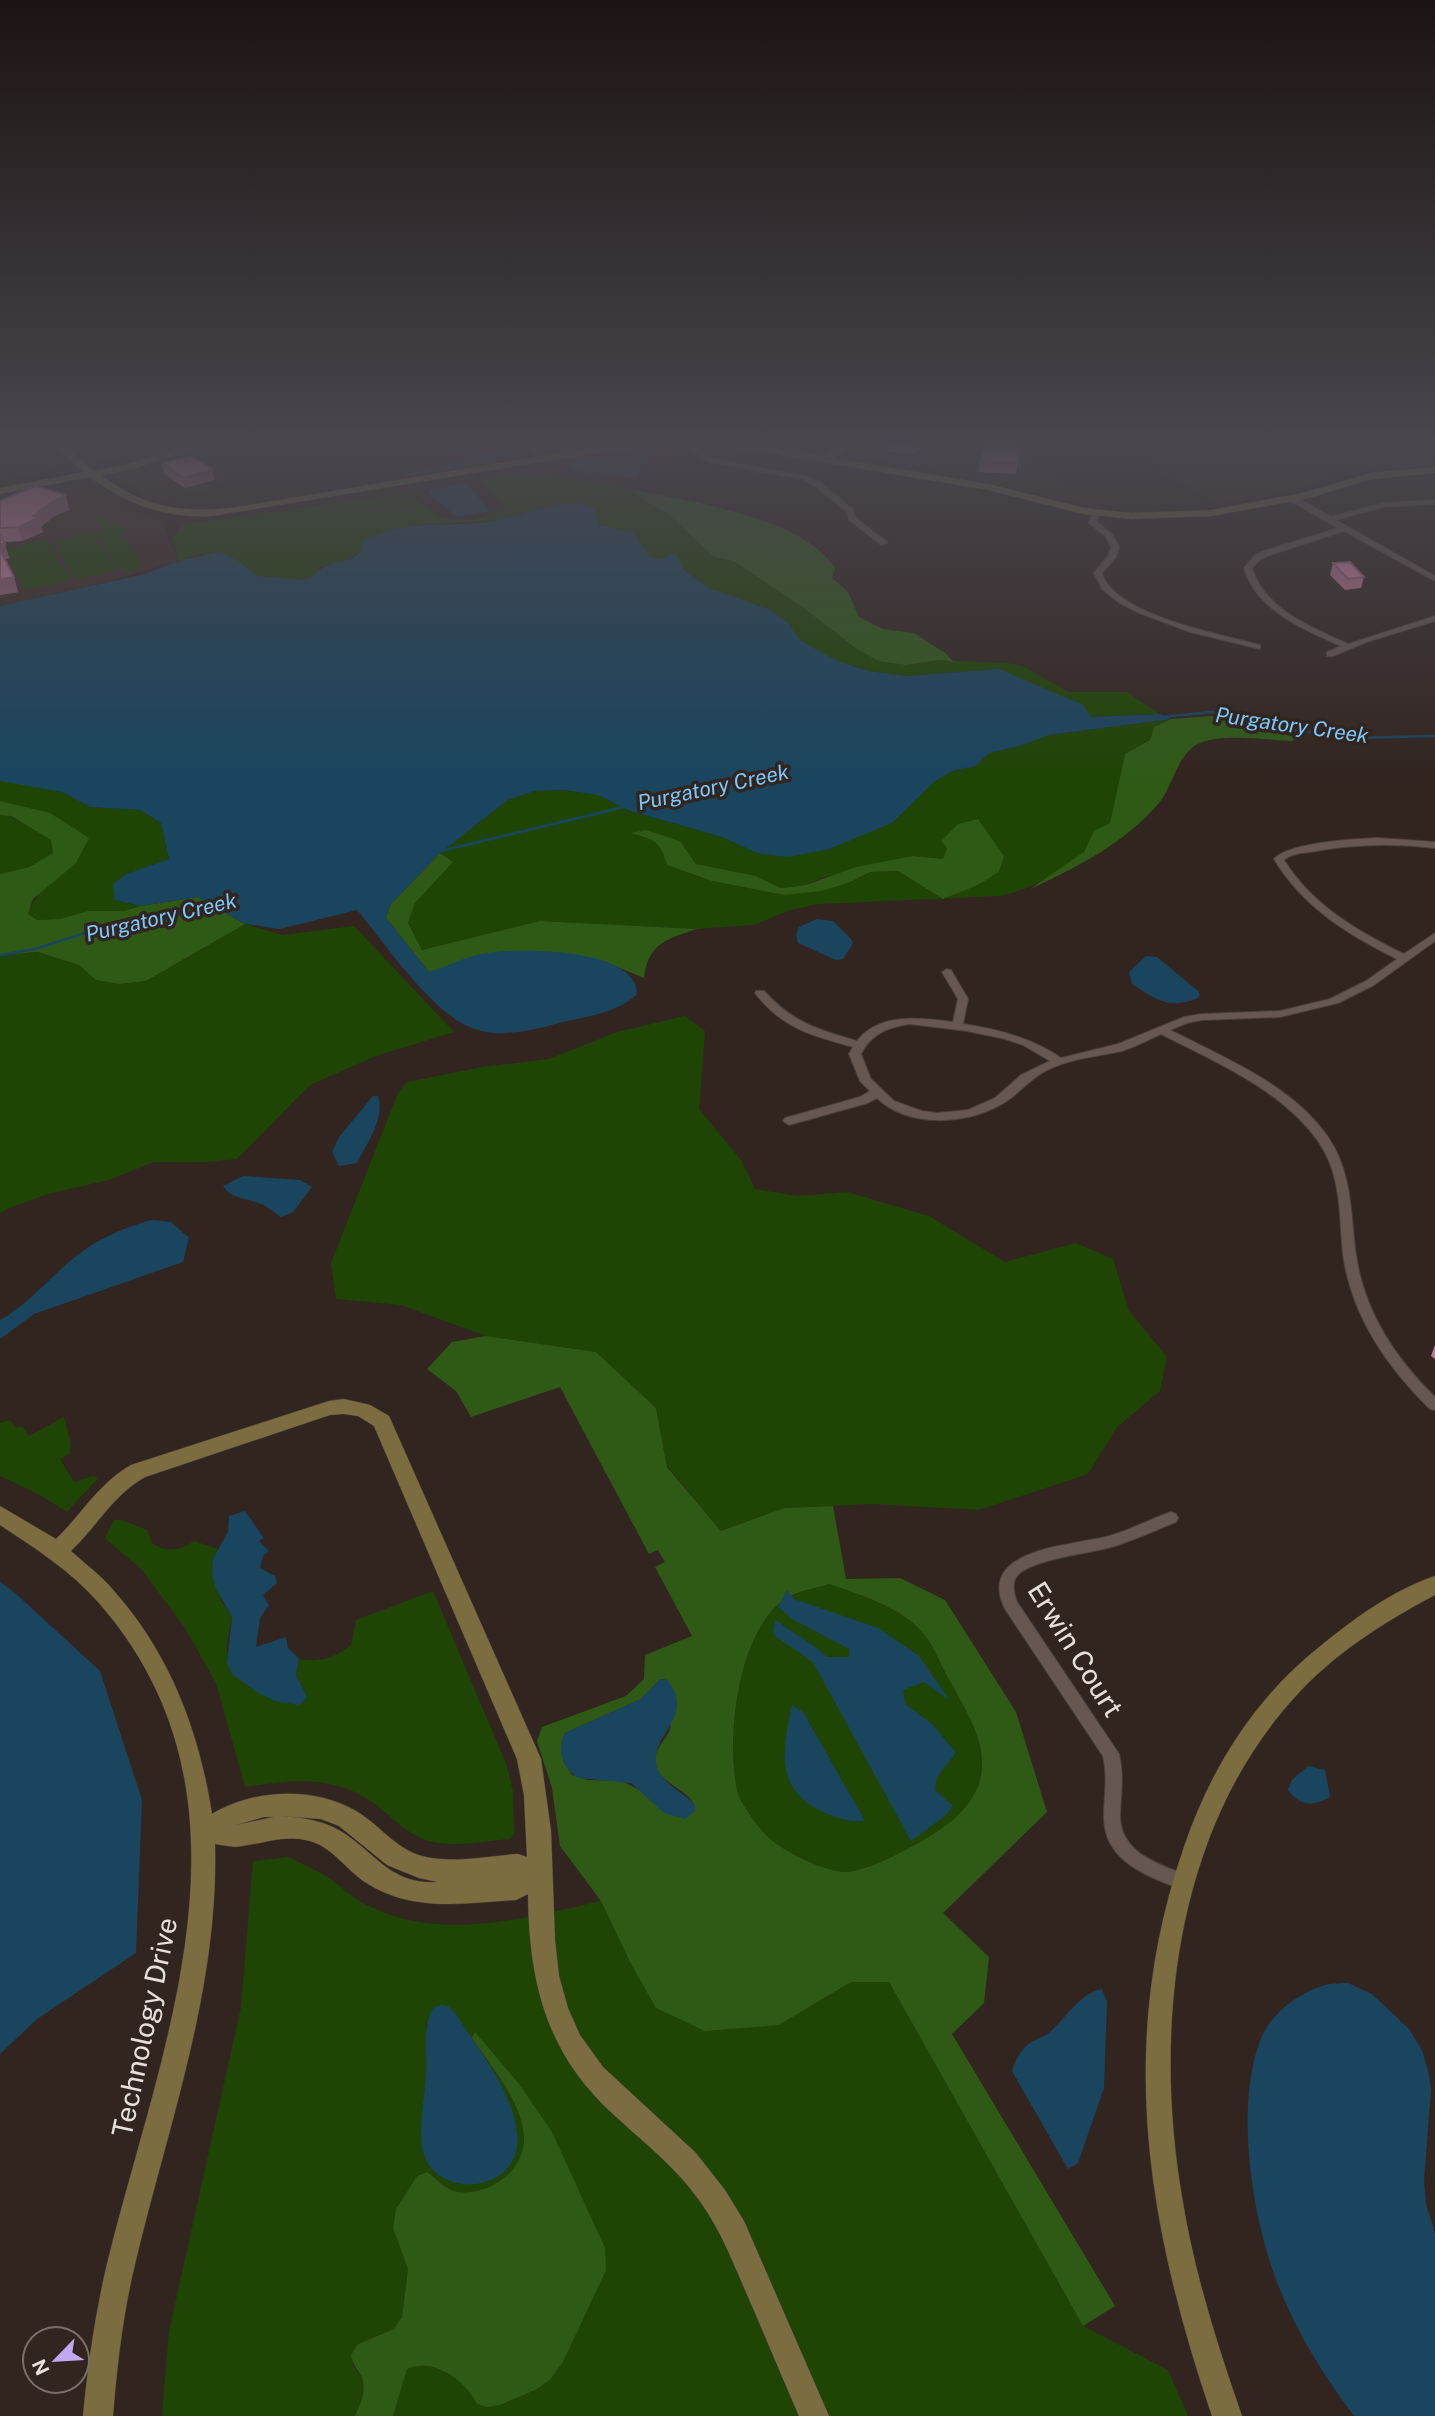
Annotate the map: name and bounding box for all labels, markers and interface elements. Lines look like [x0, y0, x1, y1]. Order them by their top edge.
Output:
water label: Purgatory Creek [1214, 702, 1371, 748]
water label: Purgatory Creek [635, 759, 792, 815]
water label: Purgatory Creek [83, 887, 240, 947]
street label: Erwin Court [1021, 1575, 1131, 1723]
street label: Technology Drive [105, 1914, 183, 2140]
north arrow [21, 2325, 91, 2395]
text: N [27, 2356, 54, 2379]

